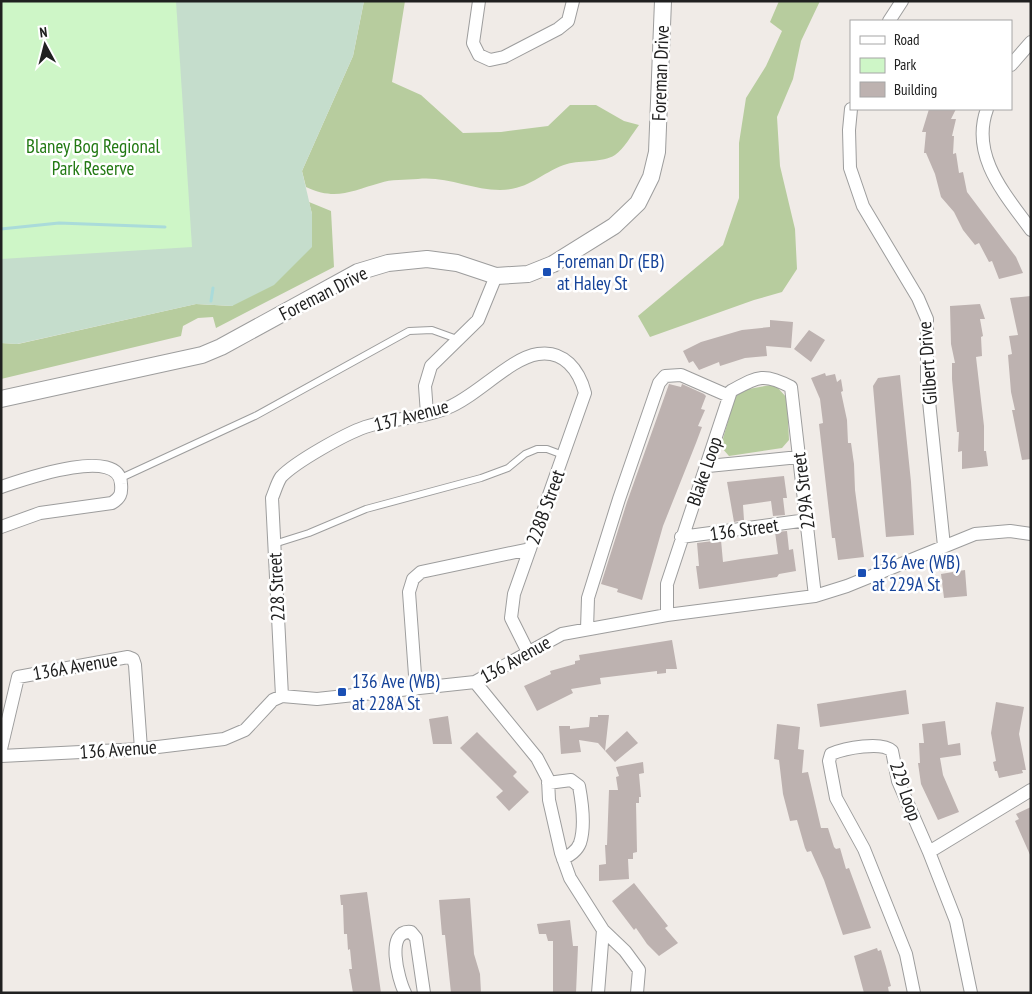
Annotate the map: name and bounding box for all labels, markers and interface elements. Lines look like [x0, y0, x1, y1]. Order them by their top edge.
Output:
north arrow [20, 20, 70, 70]
legend [850, 20, 1012, 110]
text: N [39, 23, 48, 41]
street label: Foreman Drive [646, 24, 674, 121]
text: Road [894, 30, 920, 49]
text: Park [894, 55, 916, 74]
text: Building [894, 80, 937, 99]
park label: Blaney Bog Regional Park Reserve [26, 134, 160, 180]
place label: Foreman Dr (EB) at Haley St [557, 249, 664, 295]
street label: Foreman Drive [275, 260, 371, 325]
marker: Foreman Dr (EB) at Haley St [541, 266, 553, 278]
street label: Gilbert Drive [912, 320, 942, 405]
street label: 137 Avenue [371, 393, 451, 436]
street label: Blake Loop [681, 433, 727, 509]
street label: 229A Street [786, 450, 820, 531]
street label: 228B Street [520, 466, 570, 548]
street label: 136 Street [708, 512, 781, 546]
place label: 136 Ave (WB) at 229A St [872, 550, 960, 596]
street label: 228 Street [262, 551, 290, 622]
marker: 136 Ave (WB) at 229A St [856, 567, 868, 579]
street label: 136 Avenue [475, 630, 555, 688]
street label: 136A Avenue [31, 647, 119, 685]
place label: 136 Ave (WB) at 228A St [352, 669, 440, 715]
marker: 136 Ave (WB) at 228A St [336, 686, 348, 698]
street label: 136 Avenue [79, 734, 158, 764]
street label: 229 Loop [885, 758, 927, 824]

